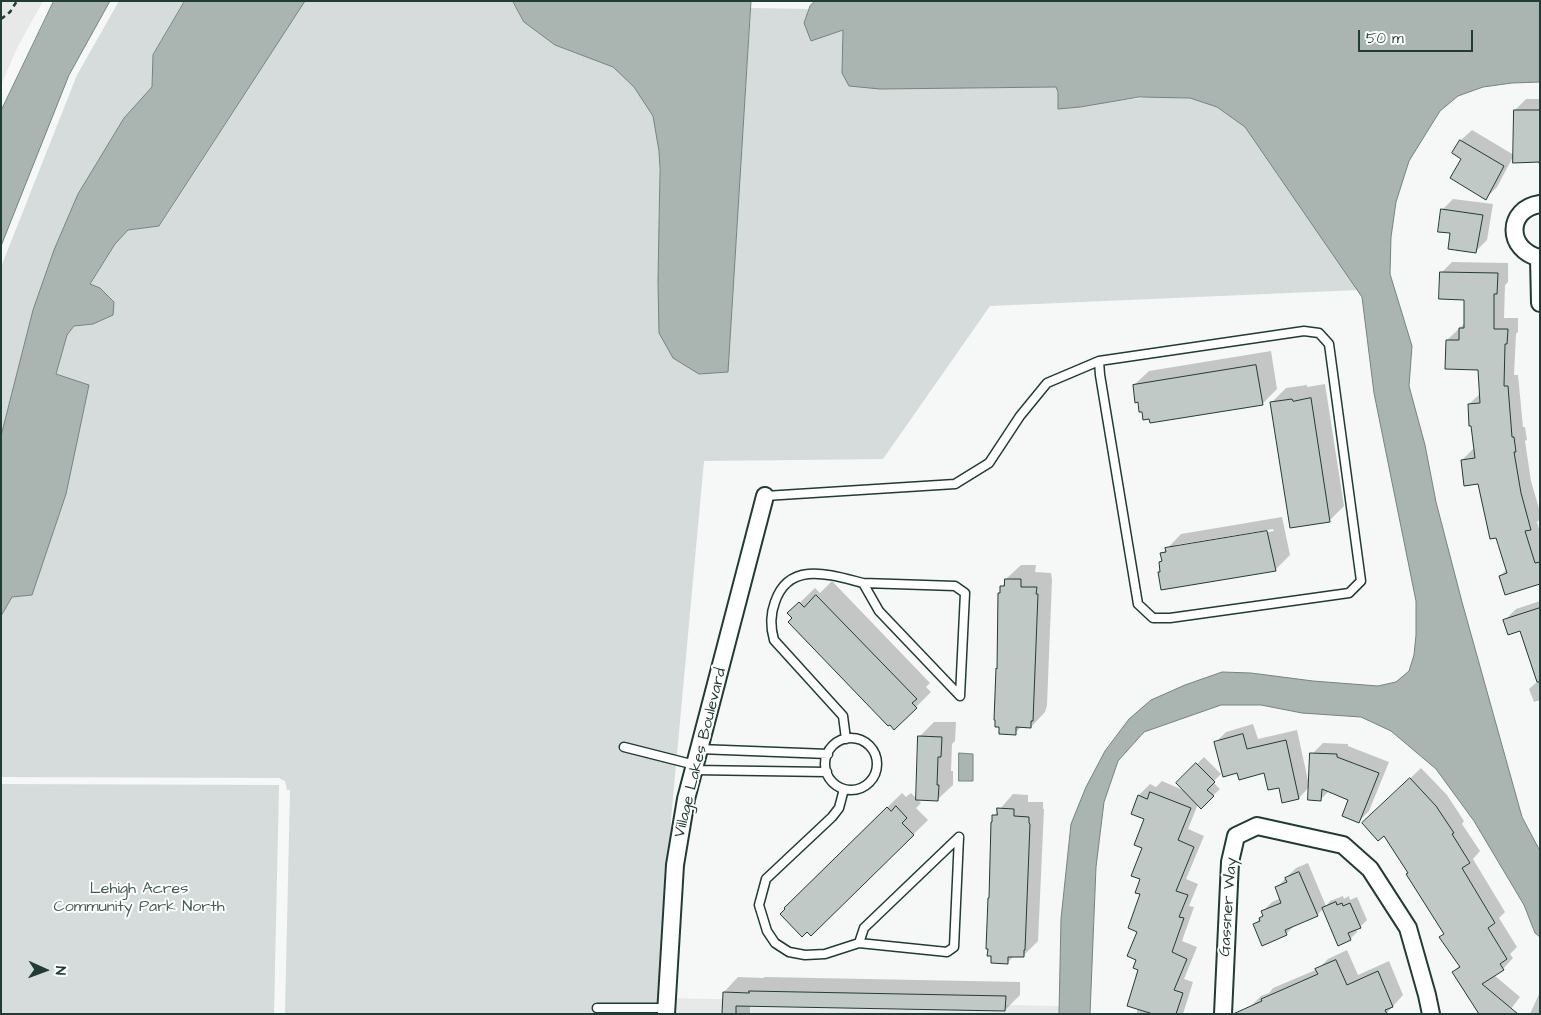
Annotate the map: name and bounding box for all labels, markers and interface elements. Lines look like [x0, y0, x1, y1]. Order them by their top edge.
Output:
scale bar [1361, 20, 1476, 52]
text: 50 m [1366, 28, 1404, 49]
street label: Village Lakes Boulevard [671, 666, 731, 840]
street label: Gassner Way [1216, 857, 1242, 957]
park label: Lehigh Acres Community Park North [53, 880, 225, 918]
north arrow [20, 945, 70, 995]
text: N [50, 966, 70, 975]

